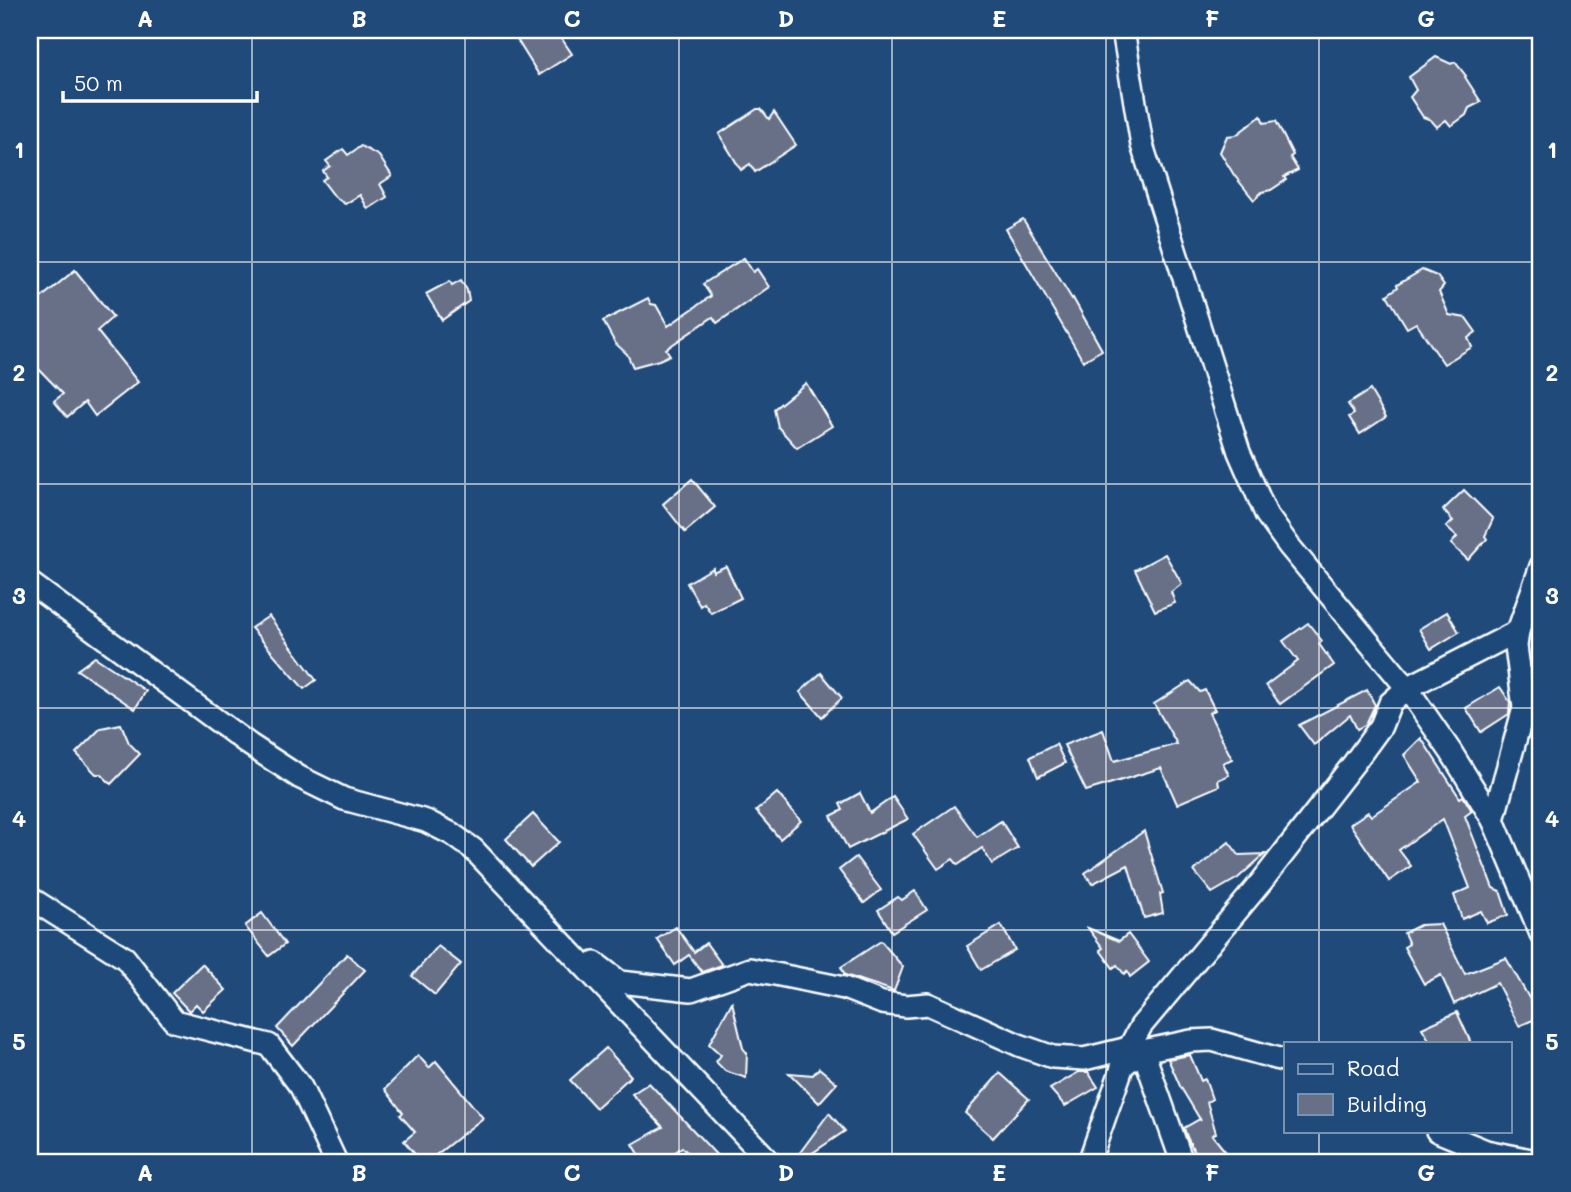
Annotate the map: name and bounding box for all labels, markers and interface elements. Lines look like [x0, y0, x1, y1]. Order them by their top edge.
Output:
text: A [137, 3, 153, 33]
text: B [351, 3, 367, 33]
text: C [563, 3, 581, 33]
text: D [778, 3, 794, 33]
text: E [992, 3, 1006, 33]
text: F [1205, 3, 1219, 33]
text: G [1417, 3, 1435, 33]
scale bar [63, 60, 257, 104]
text: 50 m [74, 69, 123, 96]
text: 1 [14, 134, 24, 164]
text: 1 [1547, 134, 1557, 164]
text: 2 [13, 357, 25, 387]
text: 2 [1546, 357, 1558, 387]
text: 3 [12, 580, 26, 610]
text: 3 [1545, 580, 1559, 610]
text: 4 [12, 803, 26, 833]
text: 4 [1545, 803, 1559, 833]
text: 5 [12, 1026, 26, 1056]
text: 5 [1545, 1026, 1559, 1056]
legend [1284, 1042, 1512, 1132]
text: Road [1347, 1054, 1399, 1081]
text: Building [1347, 1090, 1427, 1117]
text: A [137, 1157, 153, 1187]
text: B [351, 1157, 367, 1187]
text: C [563, 1157, 581, 1187]
text: D [778, 1157, 794, 1187]
text: E [992, 1157, 1006, 1187]
text: F [1205, 1157, 1219, 1187]
text: G [1417, 1157, 1435, 1187]

